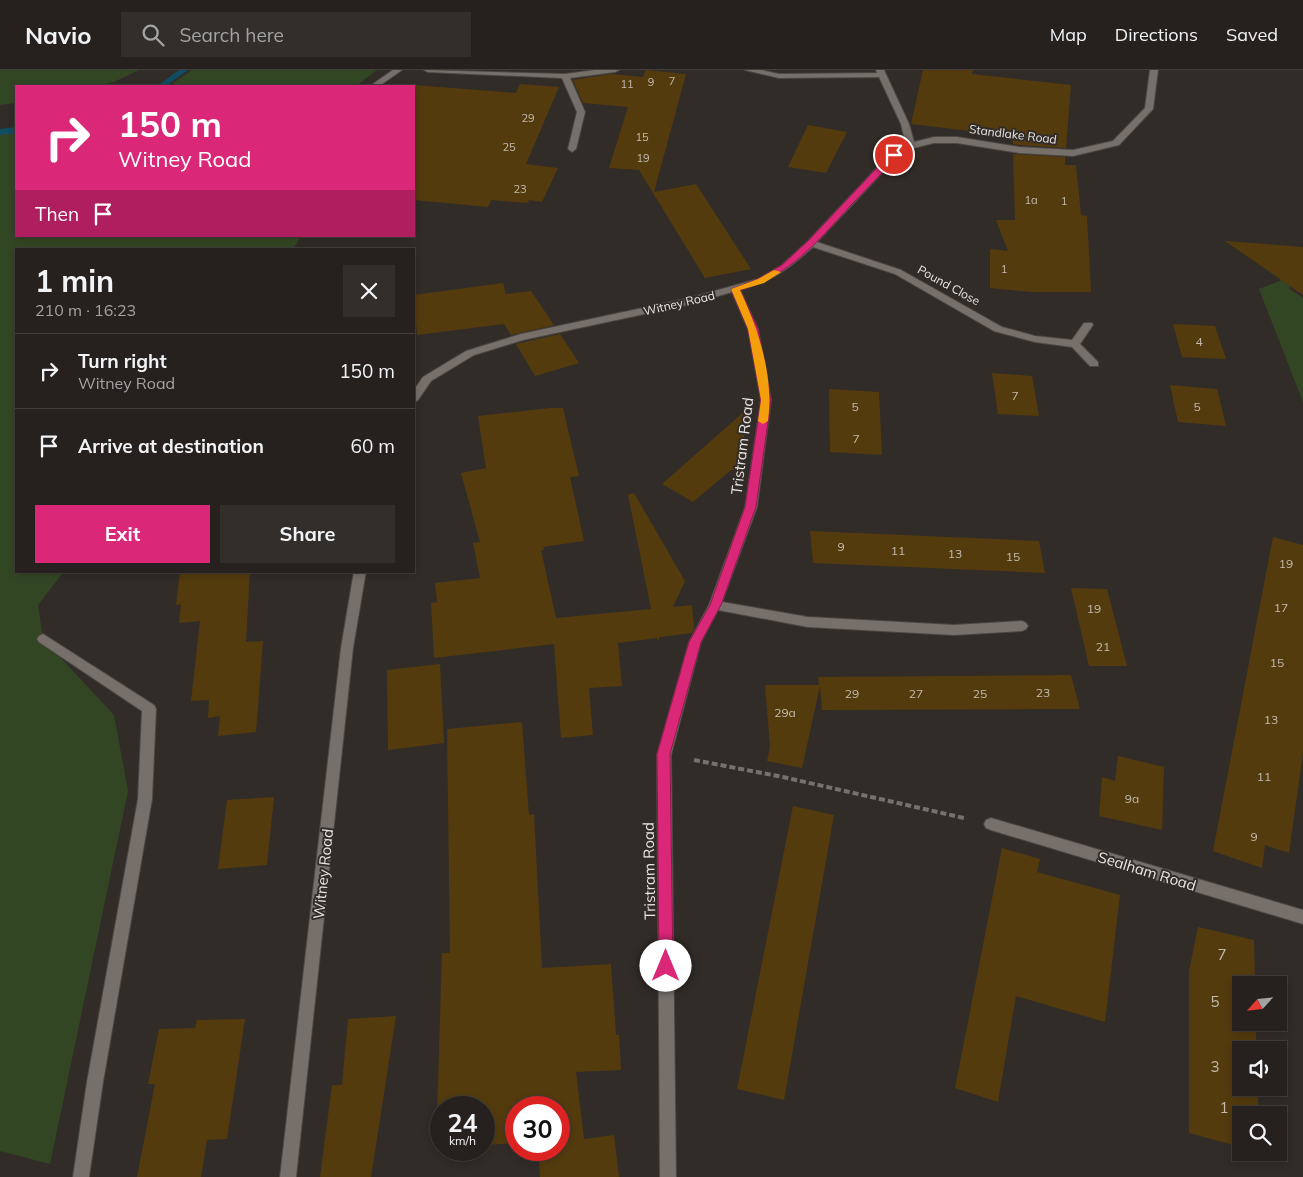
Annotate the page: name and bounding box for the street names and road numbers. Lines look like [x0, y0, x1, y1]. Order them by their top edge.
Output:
street label: Standlake Road [968, 121, 1058, 147]
street label: Pound Close [915, 262, 983, 308]
street label: Witney Road [642, 288, 716, 318]
street label: Tristram Road [727, 396, 757, 496]
street label: Tristram Road [639, 822, 659, 920]
street label: Witney Road [309, 828, 337, 920]
street label: Sealham Road [1096, 847, 1198, 895]

